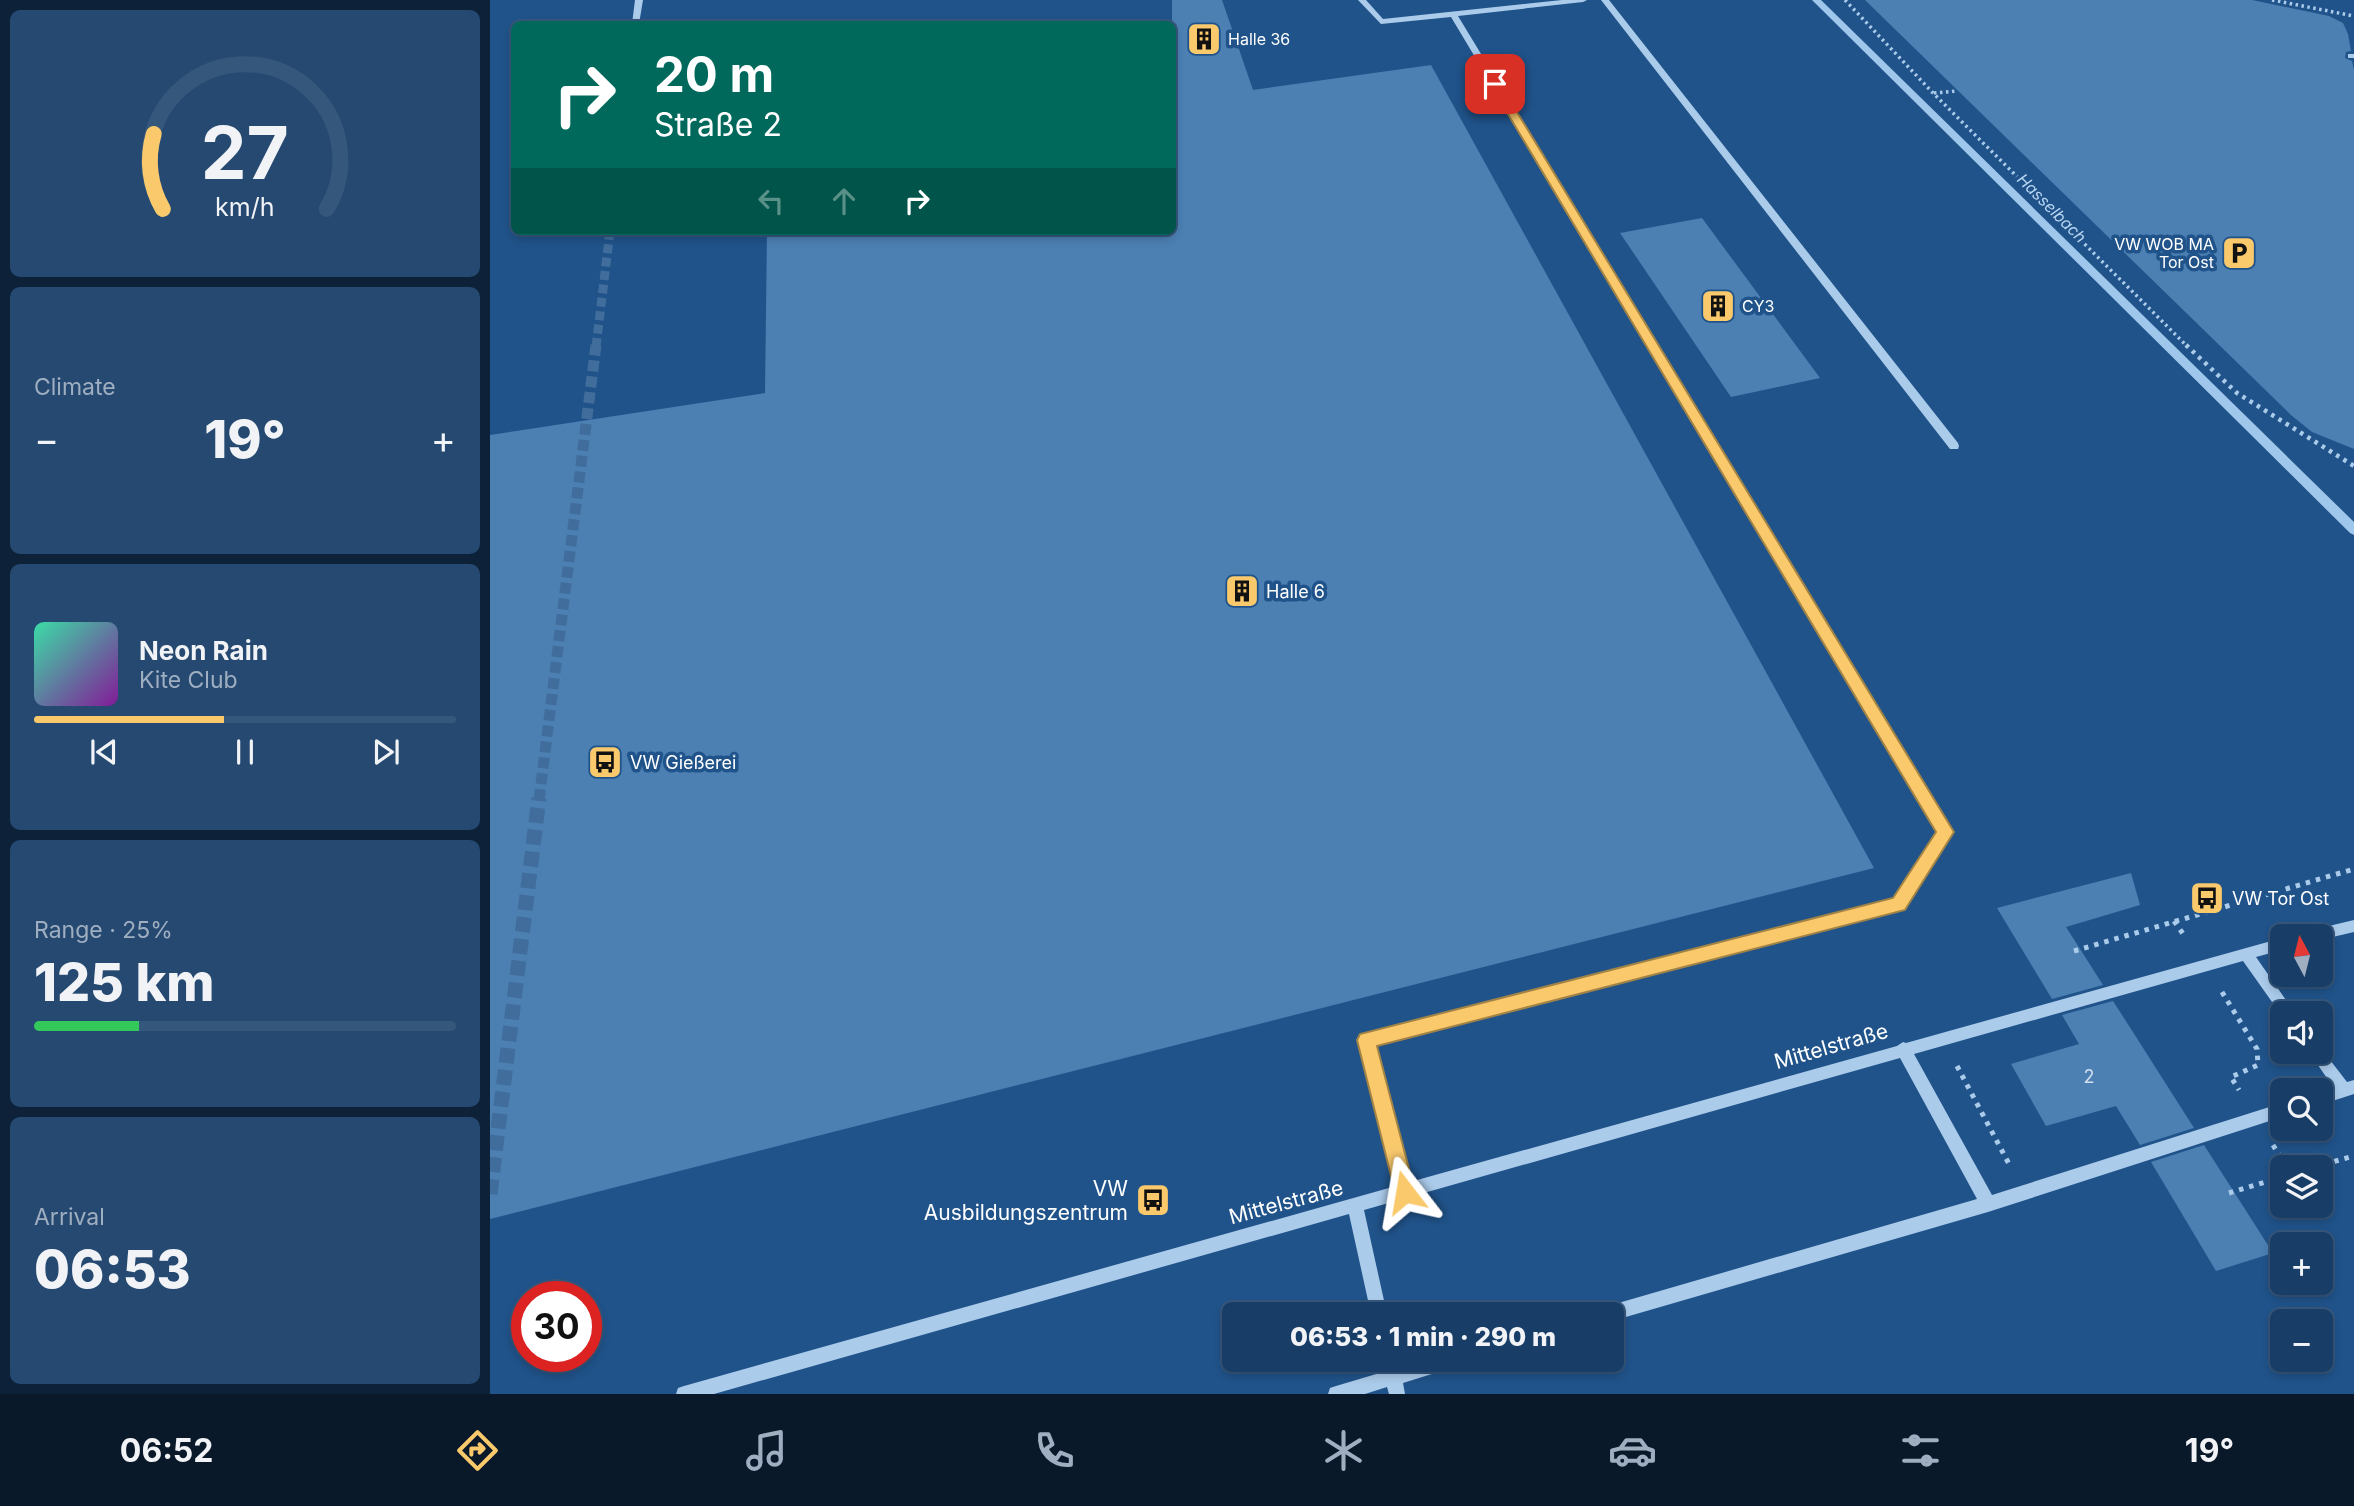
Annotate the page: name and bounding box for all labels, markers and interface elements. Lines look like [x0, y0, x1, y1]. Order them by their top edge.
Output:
building icon: Halle 36 [1185, 20, 1223, 58]
place label: Halle 36 [1228, 29, 1290, 49]
text: 20 m [654, 45, 774, 104]
icon: right [539, 49, 630, 140]
pin [1465, 54, 1525, 114]
icon: arrive [1476, 65, 1514, 103]
text: Straße 2 [654, 105, 782, 144]
text: 27 [201, 109, 289, 198]
water label: Hasselbach [2013, 169, 2091, 247]
icon: left [752, 182, 790, 220]
icon: ahead [825, 182, 863, 220]
icon: right [898, 182, 936, 220]
text: km/h [215, 192, 275, 222]
place label: VW WOB MA Tor Ost [2114, 234, 2214, 272]
parking icon: VW WOB MA Tor Ost [2220, 234, 2258, 272]
building icon: CY3 [1699, 287, 1737, 325]
place label: CY3 [1742, 296, 1774, 316]
text: Climate [34, 373, 116, 401]
text: 19° [204, 408, 286, 471]
text: − [34, 416, 59, 462]
text: + [431, 416, 456, 462]
building icon: Halle 6 [1223, 572, 1261, 610]
place label: Halle 6 [1266, 581, 1325, 602]
text: Neon Rain [139, 635, 268, 666]
text: Kite Club [139, 666, 238, 694]
icon: previous [85, 733, 123, 771]
icon: pause [226, 733, 264, 771]
icon: next [367, 733, 405, 771]
bus stop icon: VW Gießerei [586, 743, 624, 781]
place label: VW Gießerei [630, 752, 736, 773]
bus stop icon: VW Tor Ost [2188, 879, 2226, 917]
place label: VW Tor Ost [2232, 888, 2329, 909]
text: Range · 25% [34, 916, 173, 944]
north arrow [2270, 924, 2333, 987]
map controls [2270, 924, 2333, 1372]
text: 125 km [34, 951, 214, 1014]
button: sound [2270, 1001, 2333, 1064]
street label: Mittelstraße [1771, 1018, 1891, 1074]
house number: 2 [2084, 1066, 2094, 1087]
button: search [2270, 1078, 2333, 1141]
position arrow [1368, 1155, 1442, 1229]
button: layers [2270, 1155, 2333, 1218]
street label: Mittelstraße [1226, 1175, 1346, 1229]
place label: VW Ausbildungszentrum [924, 1176, 1128, 1225]
bus stop icon: VW Ausbildungszentrum [1134, 1181, 1172, 1219]
text: Arrival [34, 1203, 105, 1231]
button: + [2270, 1232, 2333, 1295]
text: 06:53 [34, 1238, 191, 1301]
speed limit sign: 30 [511, 1281, 602, 1372]
button: − [2270, 1309, 2333, 1372]
text: 06:53 · 1 min · 290 m [1290, 1321, 1556, 1352]
icon: directions [453, 1426, 502, 1475]
icon: music [742, 1426, 791, 1475]
icon: phone [1030, 1426, 1079, 1475]
icon: climate [1319, 1426, 1368, 1475]
icon: car [1608, 1426, 1657, 1475]
icon: filters [1896, 1426, 1945, 1475]
text: 06:52 [120, 1431, 213, 1470]
text: 19° [2185, 1431, 2234, 1470]

